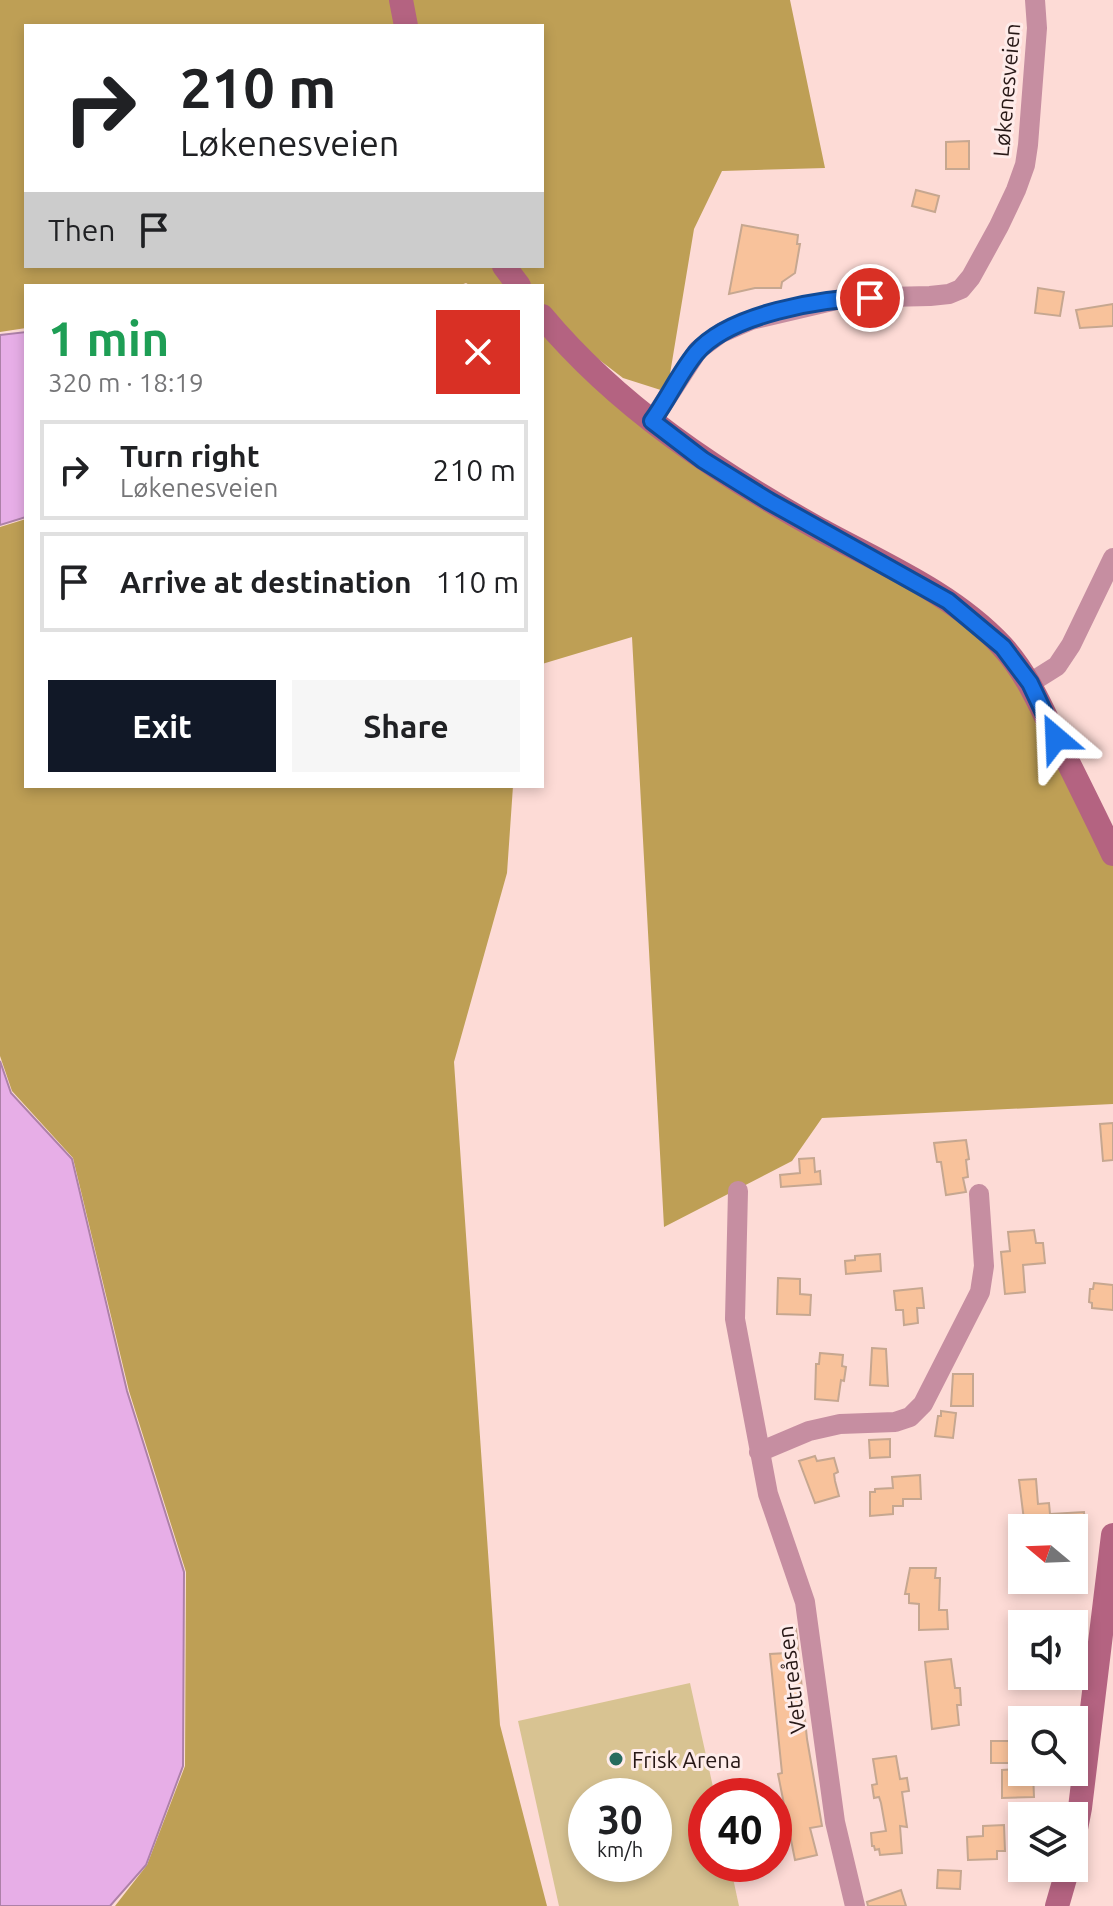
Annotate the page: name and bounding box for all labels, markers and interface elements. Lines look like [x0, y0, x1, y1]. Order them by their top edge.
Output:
street label: Løkenesveien [988, 22, 1024, 158]
icon: right [48, 56, 152, 160]
text: 210 m [180, 56, 336, 119]
text: Løkenesveien [180, 122, 399, 163]
icon: arrive [132, 208, 176, 252]
text: Then [48, 213, 116, 247]
pin [836, 264, 904, 332]
icon: arrive [848, 276, 892, 320]
button: close [436, 310, 520, 394]
text: 1 min [48, 311, 169, 365]
text: 320 m · 18:19 [48, 368, 204, 397]
text: Turn right [120, 439, 260, 473]
icon: right [52, 448, 96, 492]
text: 210 m [432, 453, 516, 487]
text: Løkenesveien [120, 473, 278, 502]
icon: arrive [52, 560, 96, 604]
text: Arrive at destination [120, 565, 412, 599]
text: 110 m [436, 565, 519, 599]
button: Exit [48, 680, 276, 772]
button: Share [292, 680, 520, 772]
position arrow [1014, 696, 1098, 780]
north arrow [1008, 1514, 1088, 1594]
map controls [1008, 1514, 1088, 1882]
button: sound [1008, 1610, 1088, 1690]
street label: Vettreåsen [772, 1625, 810, 1735]
button: search [1008, 1706, 1088, 1786]
place label: Frisk Arena [632, 1747, 741, 1772]
marker: Frisk Arena [607, 1750, 625, 1768]
speed limit sign: 40 [688, 1778, 792, 1882]
text: 30 [597, 1797, 643, 1842]
button: layers [1008, 1802, 1088, 1882]
text: km/h [597, 1838, 643, 1861]

